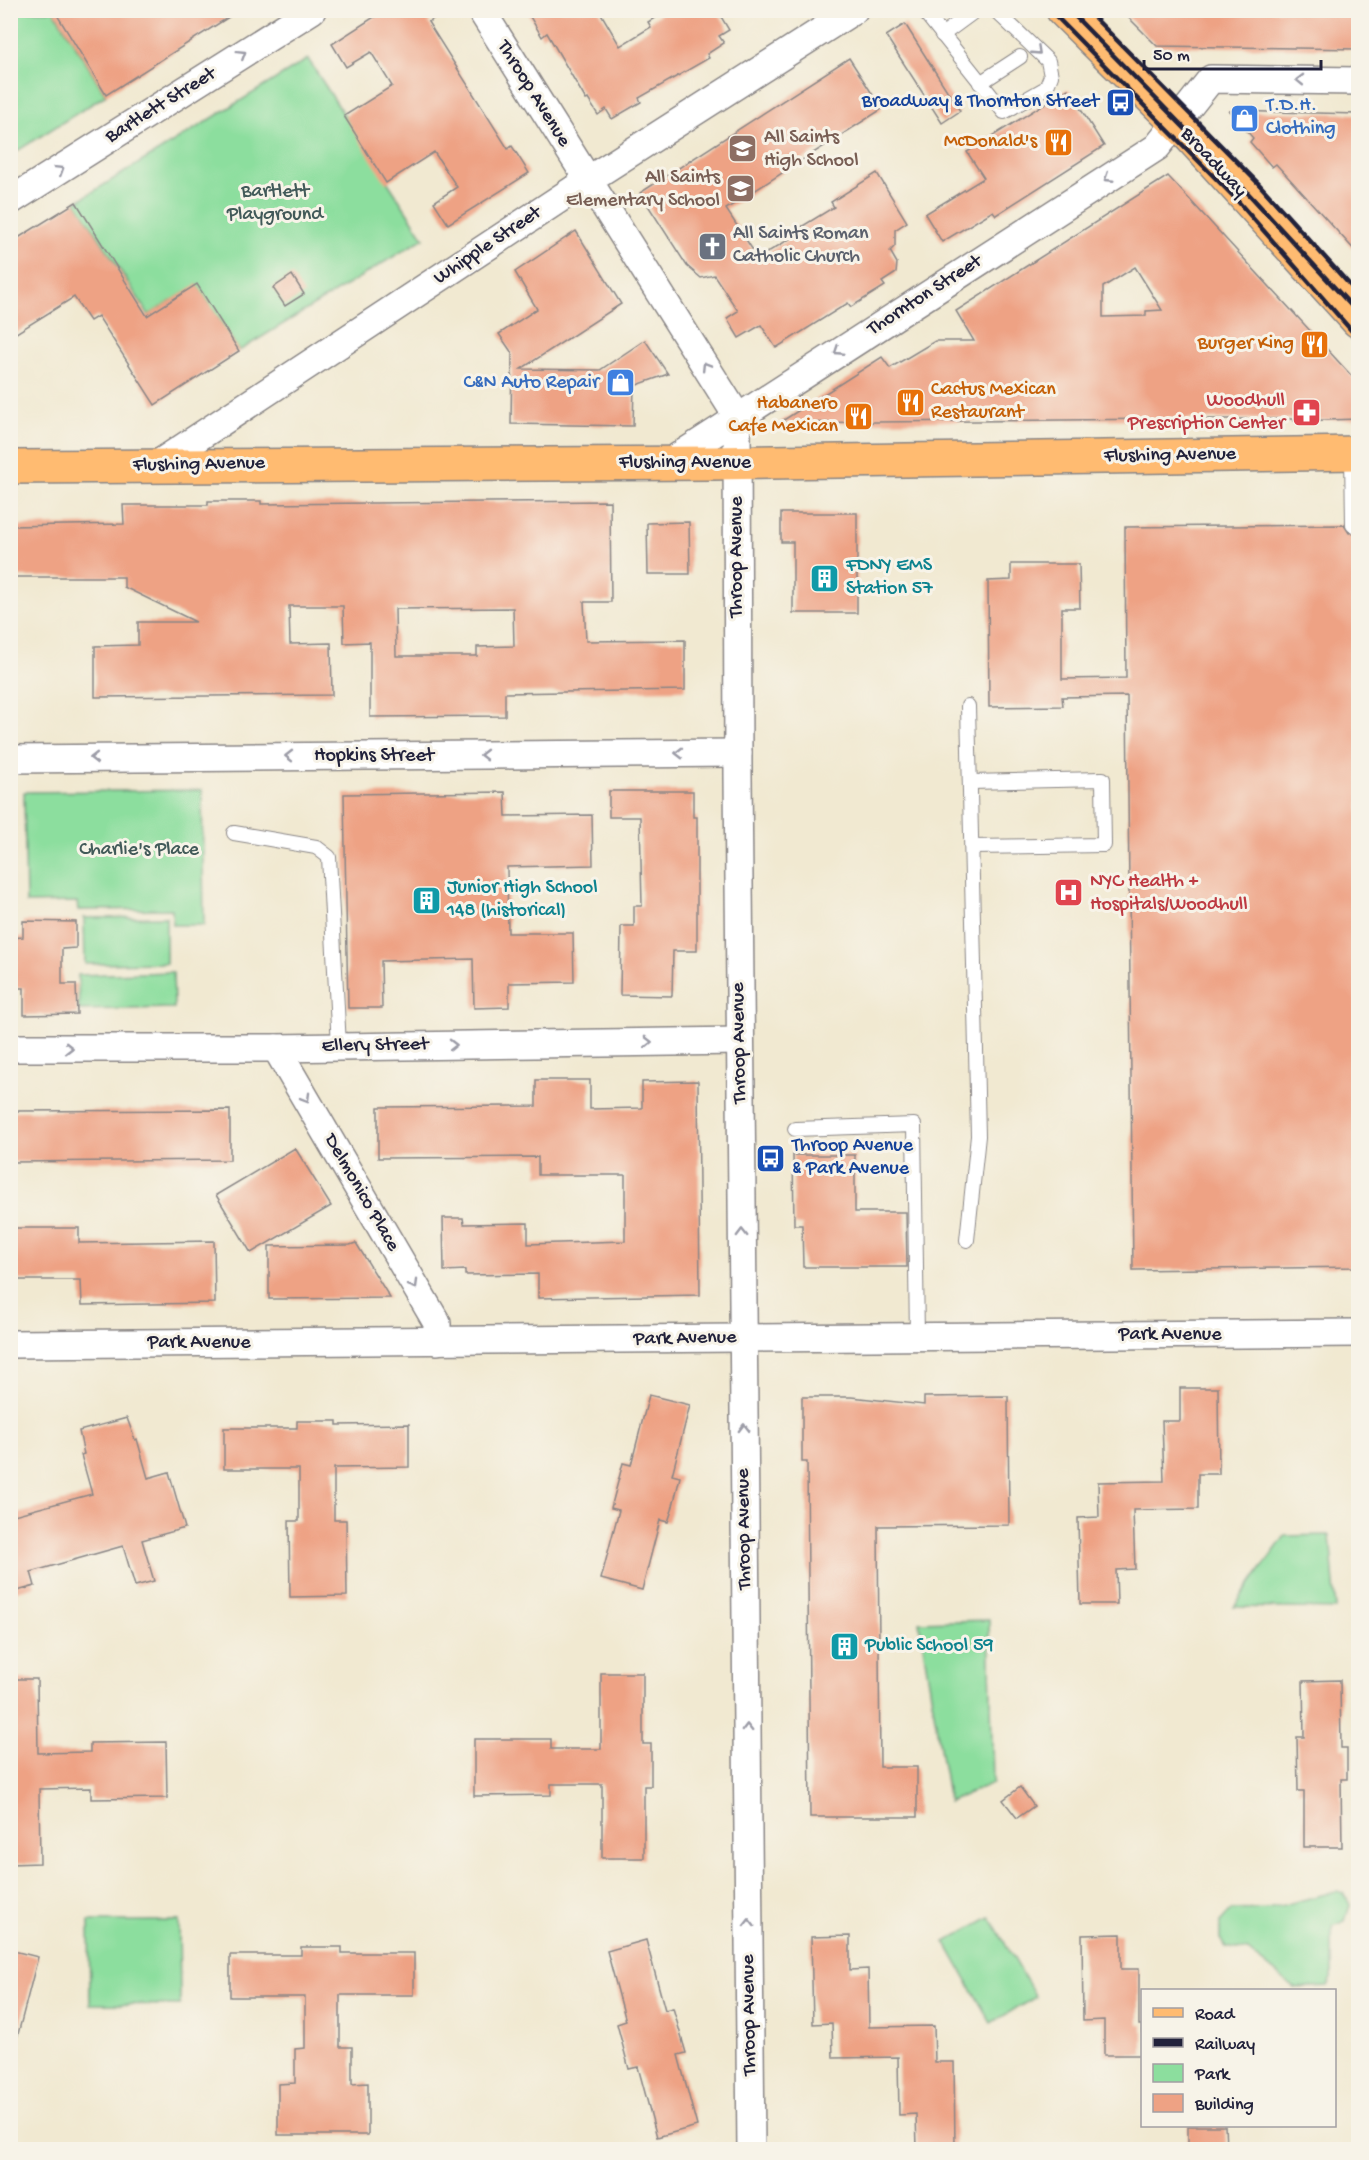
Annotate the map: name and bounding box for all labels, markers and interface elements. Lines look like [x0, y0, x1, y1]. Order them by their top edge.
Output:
scale bar [1144, 33, 1321, 71]
street label: Throop Avenue [491, 36, 575, 152]
one-way arrow [1030, 43, 1041, 54]
text: 50 m [1153, 46, 1190, 67]
one-way arrow [236, 50, 246, 62]
street label: Bartlett Street [101, 62, 222, 150]
one-way arrow [1296, 74, 1305, 86]
bus stop icon: Broadway & Thornton Street [1104, 86, 1136, 118]
place label: Broadway & Thornton Street [861, 91, 1101, 114]
place label: T.D.H. Clothing [1265, 95, 1336, 141]
shop icon: T.D.H. Clothing [1229, 102, 1261, 134]
street label: Broadway [1174, 123, 1251, 203]
restaurant icon: McDonald's [1042, 126, 1074, 158]
place label: All Saints High School [764, 127, 859, 173]
place label: McDonald's [944, 131, 1038, 154]
school or university icon: All Saints High School [727, 133, 759, 165]
one-way arrow [53, 166, 64, 177]
place label: All Saints Elementary School [566, 167, 721, 213]
one-way arrow [1104, 171, 1114, 183]
school or university icon: All Saints Elementary School [725, 173, 757, 205]
park label: Bartlett Playground [226, 181, 325, 227]
street label: Whipple Street [430, 201, 548, 290]
place label: All Saints Roman Catholic Church [733, 223, 869, 269]
church icon: All Saints Roman Catholic Church [696, 230, 728, 262]
street label: Thornton Street [863, 250, 988, 342]
restaurant icon: Burger King [1299, 328, 1331, 360]
place label: Burger King [1197, 333, 1294, 356]
one-way arrow [834, 344, 844, 356]
one-way arrow [702, 362, 713, 373]
shop icon: C&N Auto Repair [604, 367, 636, 399]
place label: C&N Auto Repair [464, 372, 601, 395]
place label: Cactus Mexican Restaurant [931, 379, 1056, 425]
restaurant icon: Cactus Mexican Restaurant [894, 386, 926, 418]
place label: Woodhull Prescription Center [1127, 390, 1287, 436]
place label: Habanero Cafe Mexican [728, 393, 838, 439]
pharmacy icon: Woodhull Prescription Center [1290, 397, 1322, 429]
restaurant icon: Habanero Cafe Mexican [843, 400, 875, 432]
street label: Flushing Avenue [1103, 443, 1237, 469]
street label: Flushing Avenue [132, 452, 266, 478]
street label: Flushing Avenue [618, 452, 752, 475]
street label: Throop Avenue [726, 496, 749, 619]
place label: FDNY EMS Station 57 [845, 555, 933, 601]
building icon: FDNY EMS Station 57 [809, 562, 841, 594]
street label: Hopkins Street [314, 745, 436, 768]
one-way arrow [675, 747, 684, 759]
one-way arrow [480, 749, 489, 761]
one-way arrow [285, 750, 294, 762]
one-way arrow [90, 752, 99, 764]
park label: Charlie's Place [79, 839, 200, 862]
place label: NYC Health + Hospitals/Woodhull [1090, 871, 1248, 917]
place label: Junior High School 148 (historical) [446, 877, 598, 923]
hospital icon: NYC Health + Hospitals/Woodhull [1053, 877, 1085, 909]
building icon: Junior High School 148 (historical) [410, 884, 442, 916]
street label: Throop Avenue [727, 982, 753, 1105]
street label: Ellery Street [322, 1034, 430, 1058]
one-way arrow [643, 1036, 652, 1048]
one-way arrow [448, 1039, 457, 1051]
one-way arrow [64, 1042, 73, 1054]
one-way arrow [298, 1092, 310, 1102]
street label: Delmonico Place [317, 1128, 404, 1256]
place label: Throop Avenue & Park Avenue [791, 1135, 914, 1181]
bus stop icon: Throop Avenue & Park Avenue [755, 1142, 787, 1174]
one-way arrow [736, 1229, 748, 1238]
one-way arrow [407, 1279, 419, 1289]
street label: Park Avenue [1117, 1324, 1222, 1347]
street label: Park Avenue [632, 1327, 737, 1351]
street label: Park Avenue [146, 1332, 251, 1355]
one-way arrow [738, 1424, 750, 1433]
street label: Throop Avenue [732, 1468, 758, 1591]
building icon: Public School 59 [828, 1630, 860, 1662]
place label: Public School 59 [864, 1635, 994, 1658]
one-way arrow [741, 1724, 753, 1733]
one-way arrow [743, 1919, 755, 1928]
street label: Throop Avenue [737, 1954, 763, 2077]
legend [1141, 1989, 1336, 2127]
text: Road [1195, 2005, 1236, 2026]
text: Railway [1195, 2035, 1255, 2056]
text: Park [1194, 2065, 1231, 2086]
text: Building [1194, 2095, 1254, 2116]

